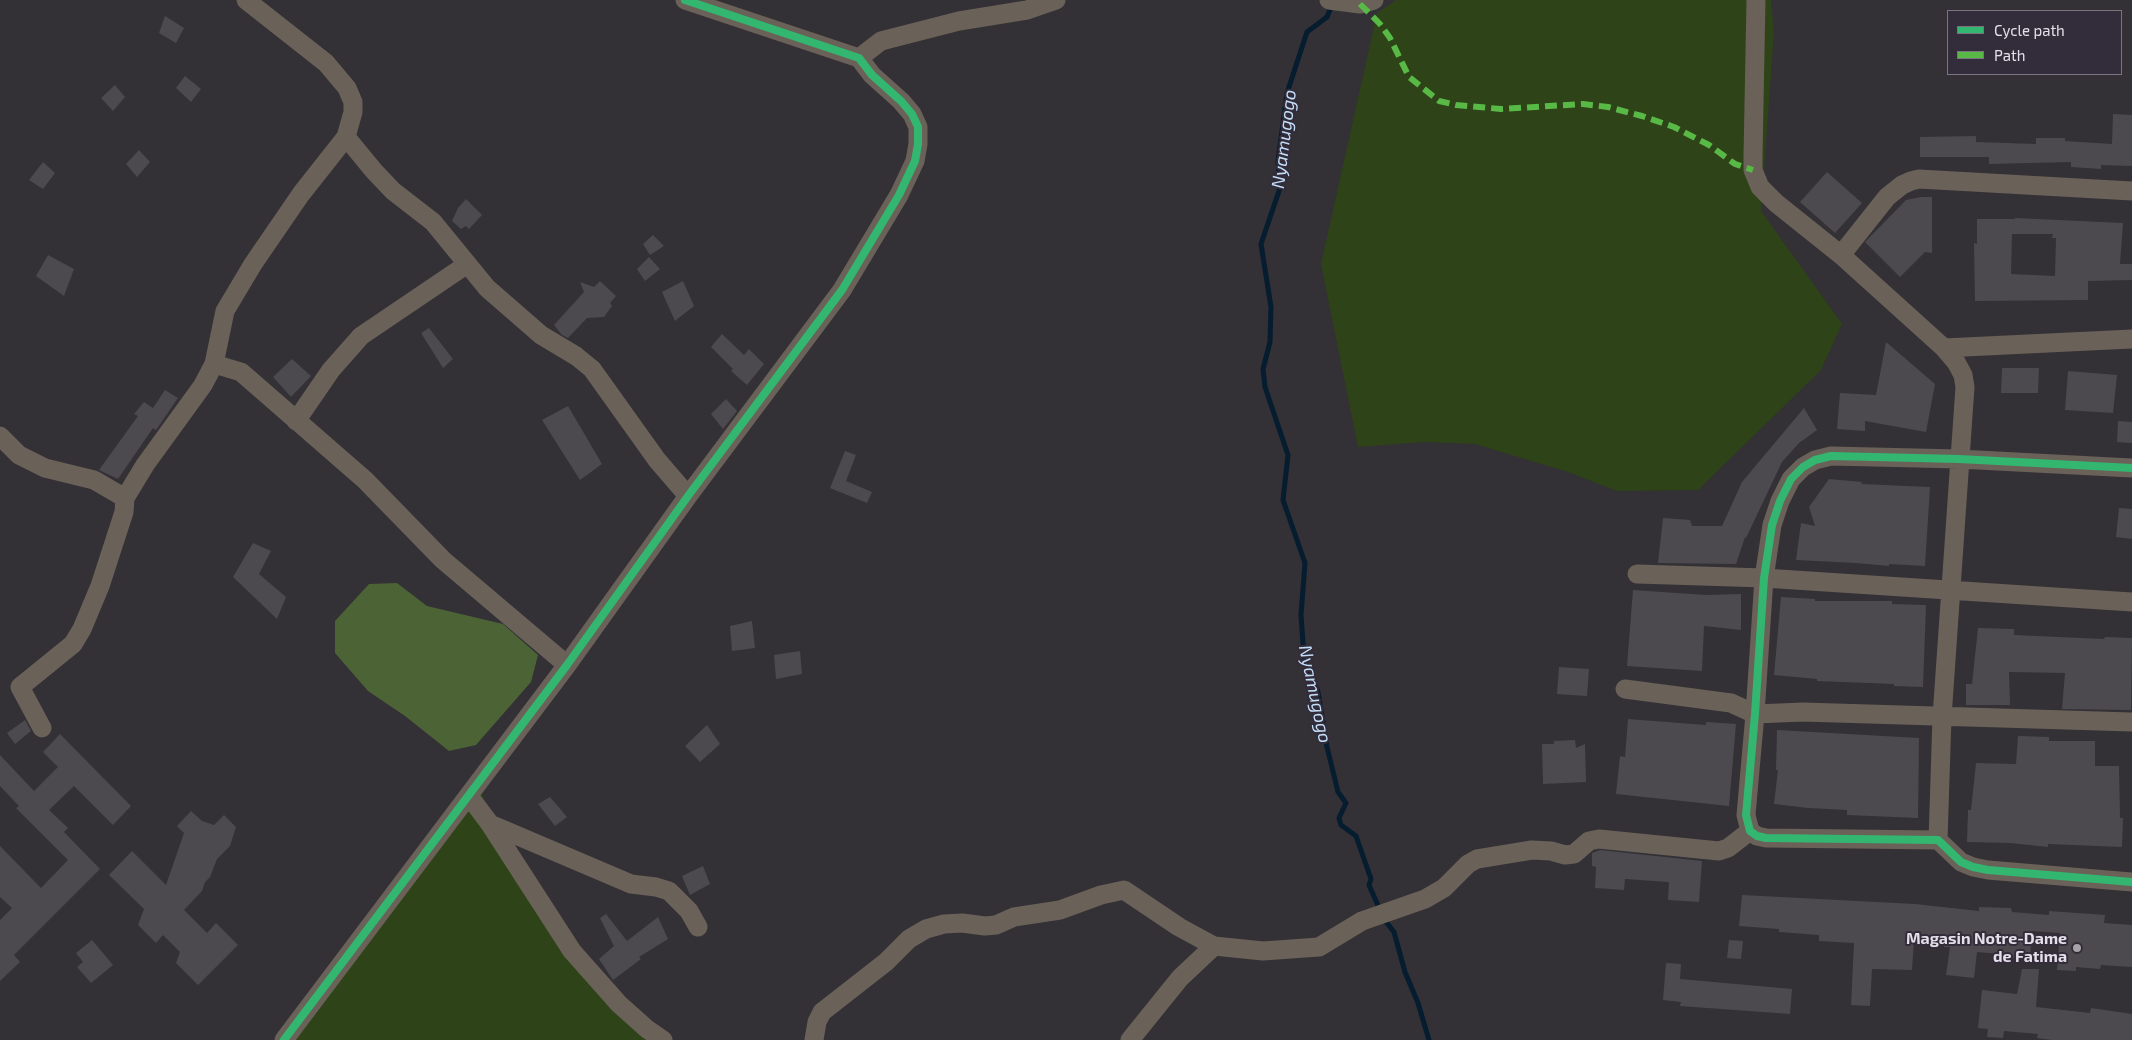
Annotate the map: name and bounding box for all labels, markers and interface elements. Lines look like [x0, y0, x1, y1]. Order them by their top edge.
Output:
legend [1947, 10, 2122, 75]
text: Cycle path [1994, 21, 2065, 39]
text: Path [1994, 46, 2025, 64]
water label: Nyamugogo [1267, 88, 1301, 190]
water label: Nyamugogo [1294, 643, 1336, 745]
place label: Magasin Notre-Dame de Fatima [1906, 929, 2067, 967]
marker: Magasin Notre-Dame de Fatima [2071, 942, 2083, 954]

